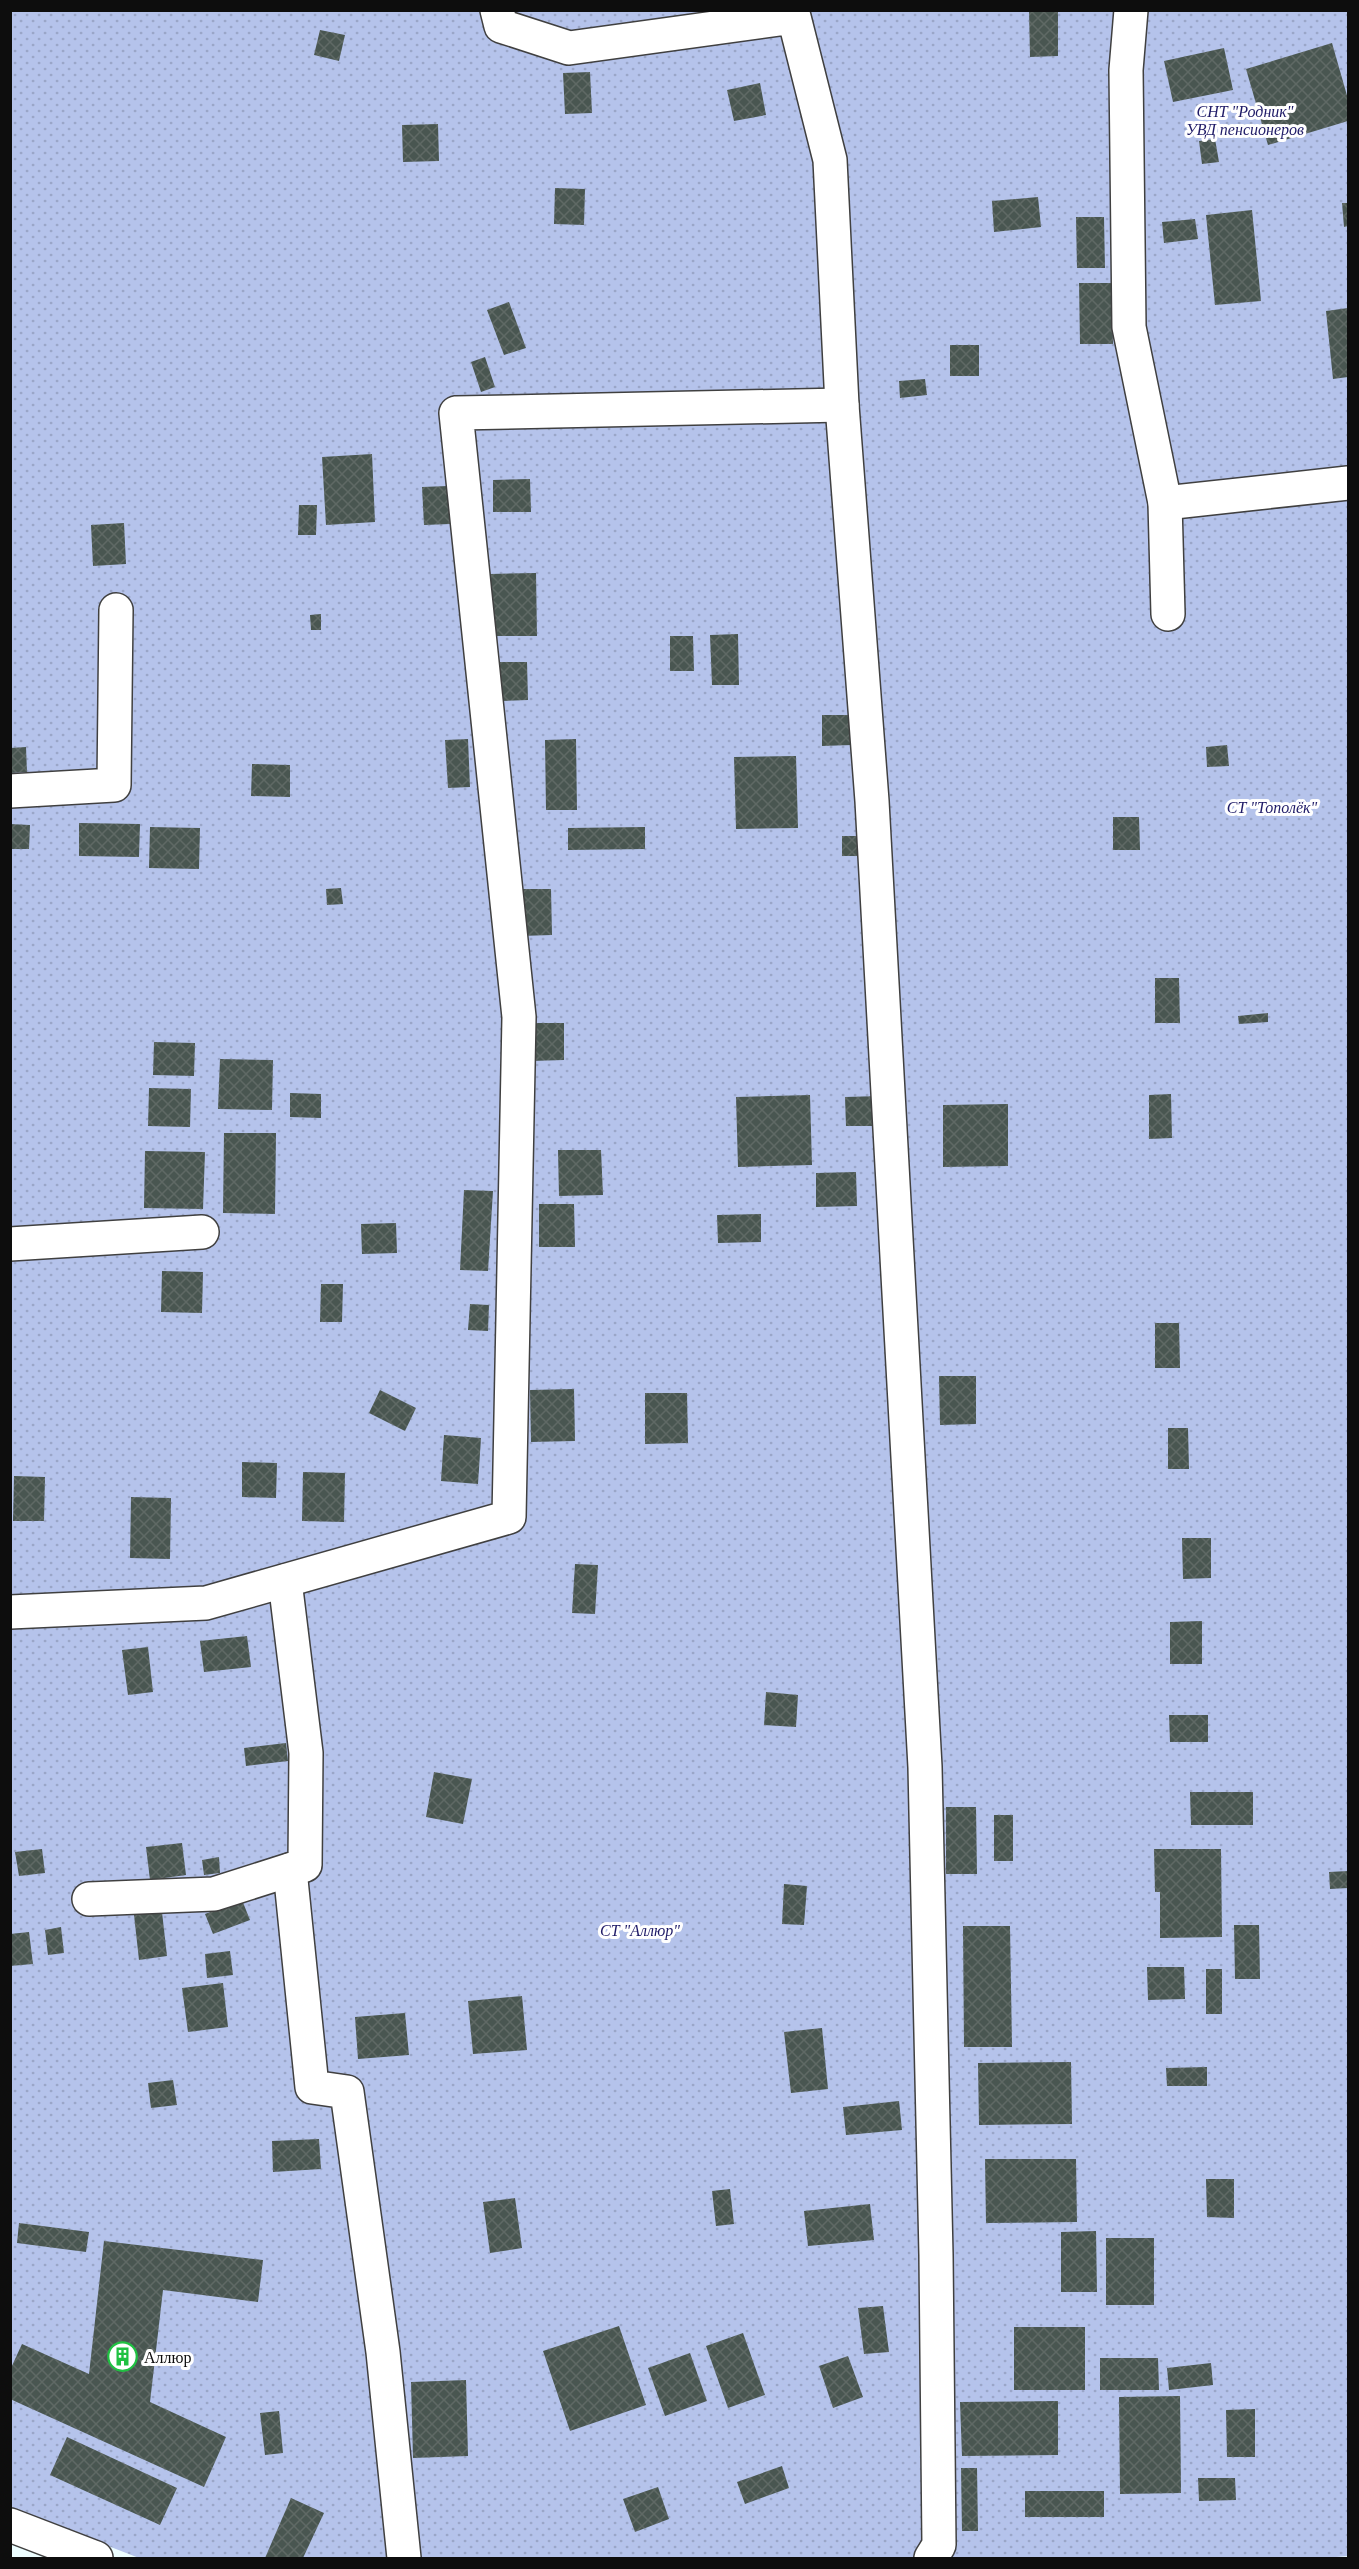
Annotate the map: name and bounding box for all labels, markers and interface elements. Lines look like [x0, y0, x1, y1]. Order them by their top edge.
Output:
park label: СНТ "Родник" УВД пенсионеров [1186, 103, 1304, 139]
park label: СТ "Тополёк" [1227, 799, 1318, 816]
park label: СТ "Аллюр" [600, 1922, 680, 1940]
building icon: Аллюр [107, 2341, 139, 2373]
place label: Аллюр [144, 2349, 191, 2367]

